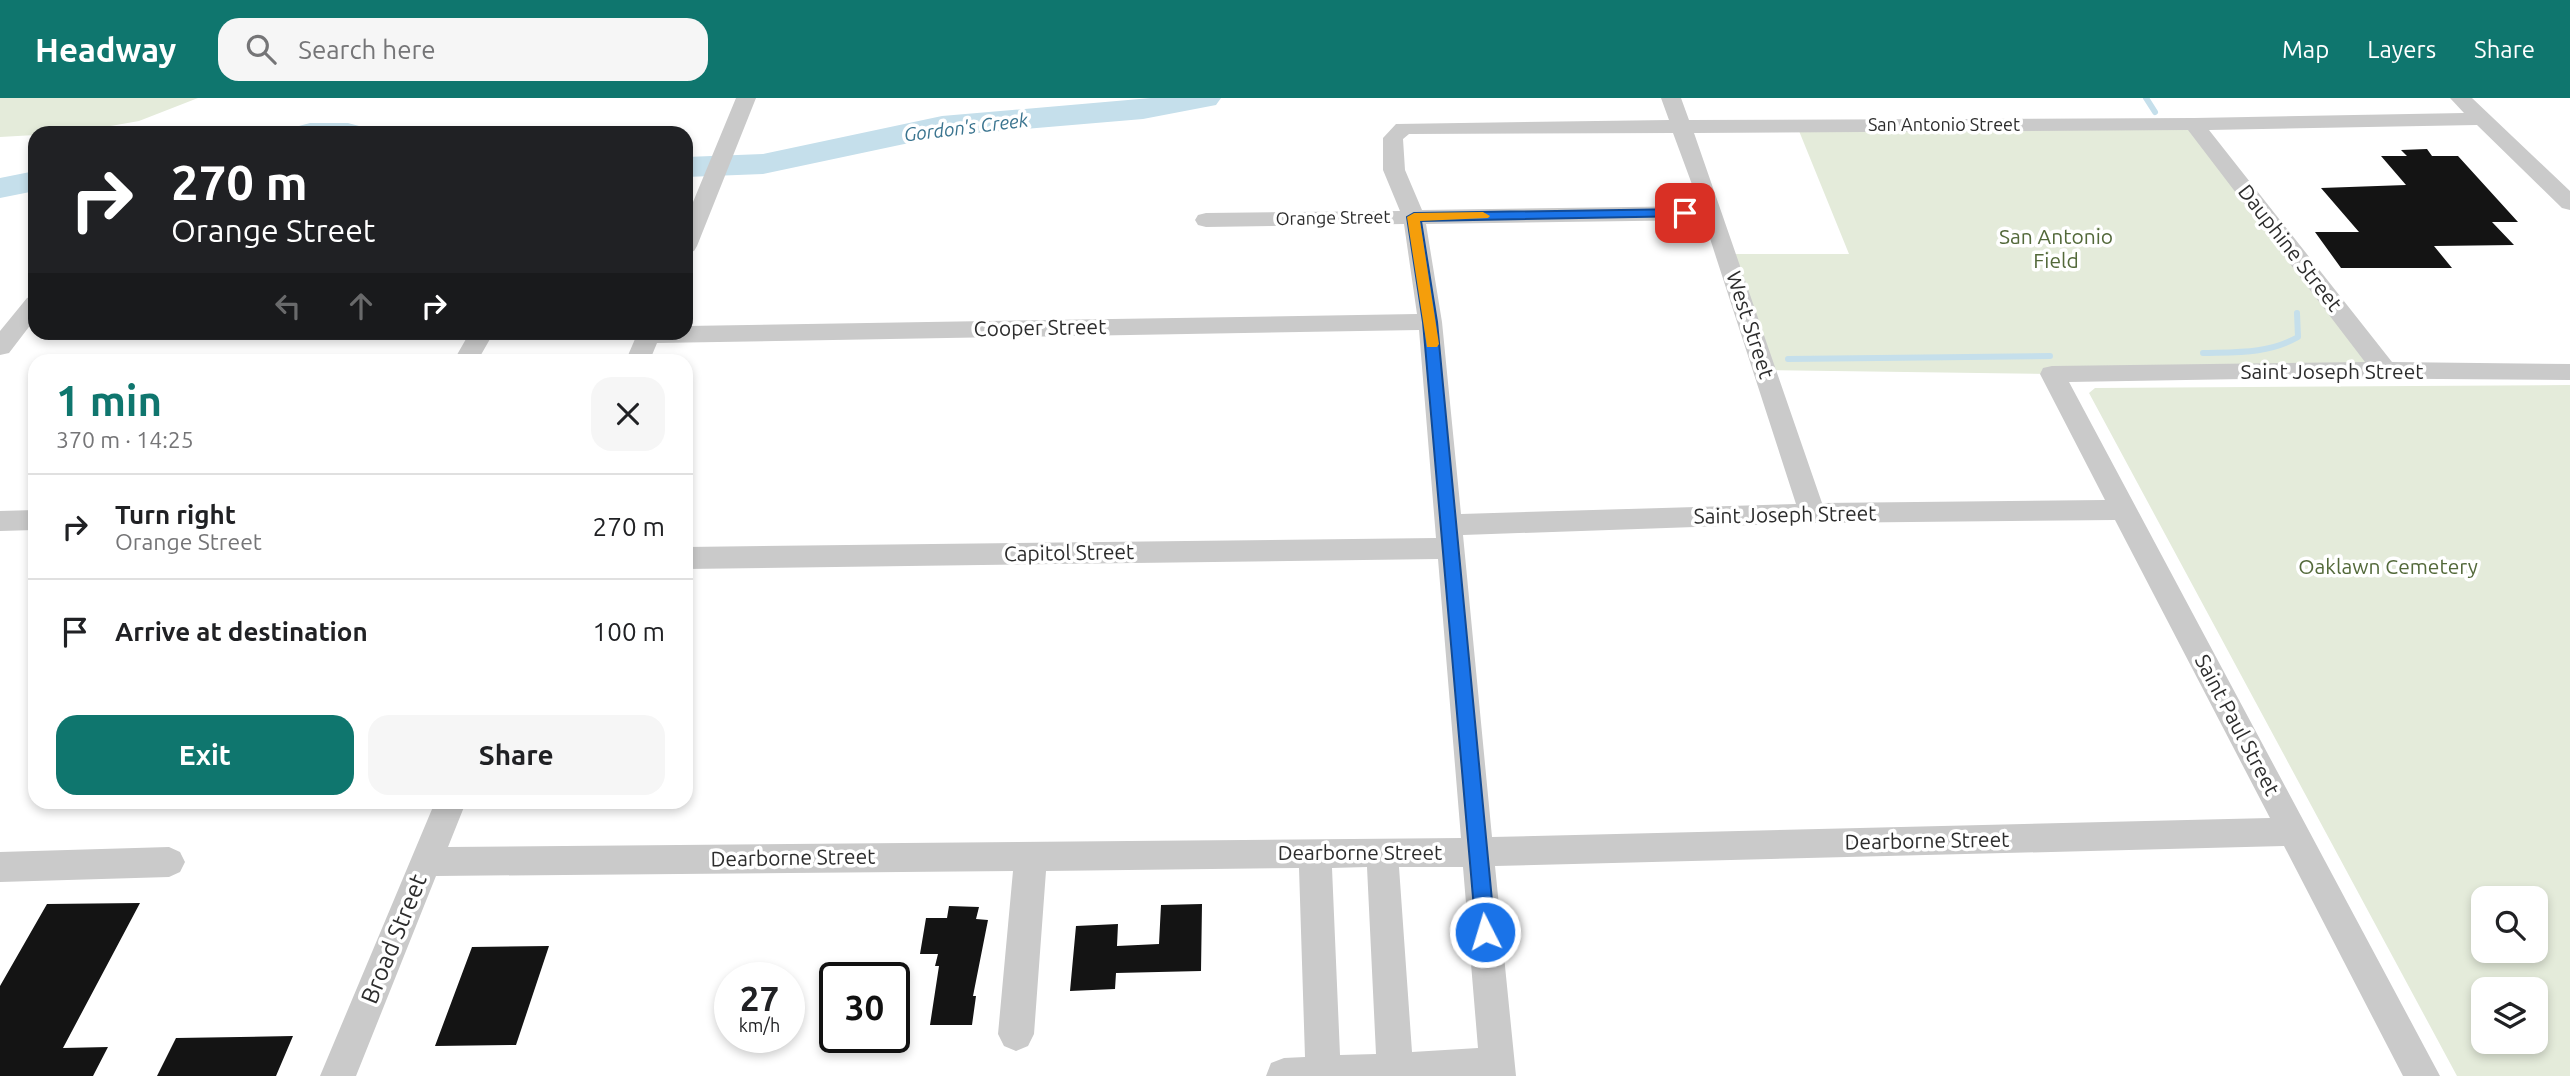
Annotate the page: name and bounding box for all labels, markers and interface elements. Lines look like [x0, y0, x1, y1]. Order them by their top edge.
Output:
search box [218, 18, 708, 81]
icon: search [242, 30, 280, 68]
text: Headway [35, 31, 176, 68]
text: Search here [298, 35, 436, 64]
text: Map [2282, 36, 2329, 63]
text: Layers [2367, 36, 2436, 63]
text: Share [2474, 36, 2535, 63]
water label: Gordon's Creek [903, 108, 1030, 146]
street label: San Antonio Street [1868, 114, 2020, 134]
icon: right [56, 154, 147, 245]
text: 270 m [171, 154, 308, 209]
street label: Dauphine Street [2234, 179, 2348, 315]
pin [1655, 183, 1715, 243]
icon: arrive [1666, 194, 1704, 232]
street label: Orange Street [1275, 206, 1391, 228]
text: Orange Street [171, 212, 375, 248]
park label: San Antonio Field [1999, 224, 2113, 272]
street label: West Street [1722, 268, 1780, 381]
icon: left [269, 287, 307, 325]
icon: ahead [342, 287, 380, 325]
icon: right [415, 287, 453, 325]
street label: Cooper Street [973, 314, 1107, 340]
street label: Saint Joseph Street [2240, 359, 2424, 383]
text: 1 min [56, 377, 162, 424]
button: close [591, 377, 665, 451]
text: 370 m · 14:25 [56, 427, 194, 452]
text: Turn right [115, 500, 236, 529]
street label: Saint Joseph Street [1693, 500, 1877, 528]
icon: right [56, 508, 94, 546]
text: 270 m [593, 512, 665, 541]
text: Orange Street [115, 529, 262, 554]
street label: Capitol Street [1004, 539, 1134, 565]
park label: Oaklawn Cemetery [2298, 554, 2478, 578]
icon: arrive [56, 613, 94, 651]
text: Arrive at destination [115, 617, 368, 646]
text: 100 m [593, 617, 665, 646]
street label: Saint Paul Street [2191, 650, 2285, 799]
button: Exit [56, 715, 354, 795]
button: Share [368, 715, 665, 795]
street label: Dearborne Street [1844, 827, 2010, 853]
street label: Dearborne Street [1278, 840, 1442, 864]
street label: Dearborne Street [710, 844, 876, 870]
street label: Broad Street [355, 870, 432, 1007]
map controls [2471, 886, 2548, 1054]
button: search [2471, 886, 2548, 963]
position arrow [1448, 895, 1522, 969]
speed limit sign: 30 [819, 962, 910, 1053]
button: layers [2471, 977, 2548, 1054]
text: 27 [740, 978, 779, 1018]
text: km/h [739, 1015, 780, 1035]

